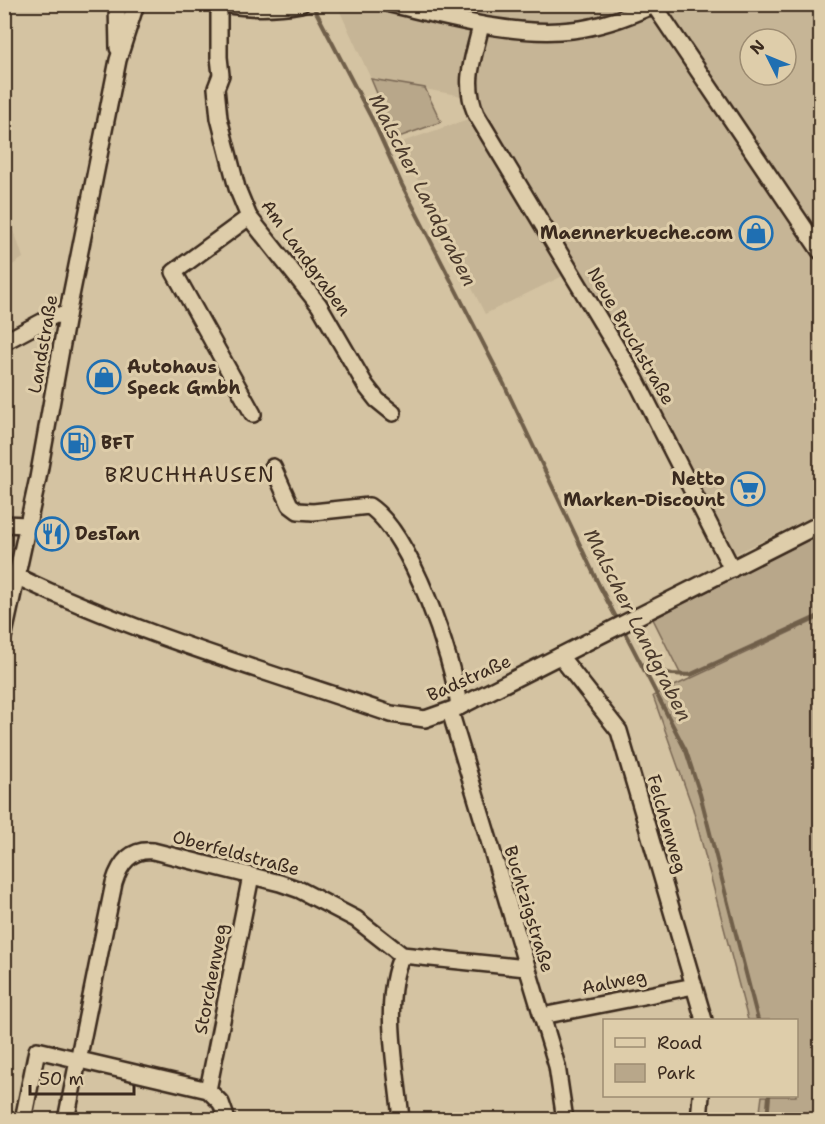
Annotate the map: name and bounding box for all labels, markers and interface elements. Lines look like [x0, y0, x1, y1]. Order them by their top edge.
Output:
north arrow [738, 27, 798, 87]
text: N [745, 35, 769, 59]
water label: Malscher Landgraben [363, 89, 483, 291]
street label: Am Landgraben [256, 195, 356, 321]
shop icon: Maennerkueche.com [738, 215, 774, 251]
place label: Maennerkueche.com [540, 221, 734, 245]
street label: Neue Bruchstraße [582, 263, 680, 409]
street label: Landstraße [23, 293, 63, 395]
place label: Autohaus Speck Gmbh [127, 355, 240, 400]
shop icon: Autohaus Speck Gmbh [86, 359, 122, 395]
fuel station icon: BFT [60, 425, 96, 461]
place label: BFT [101, 431, 134, 455]
district label: BRUCHHAUSEN [105, 461, 275, 489]
place label: Netto Marken-Discount [563, 467, 725, 512]
supermarket icon: Netto Marken-Discount [730, 471, 766, 507]
restaurant icon: DesTan [34, 516, 70, 552]
place label: DesTan [75, 522, 140, 546]
water label: Malscher Landgraben [578, 524, 698, 726]
street label: Badstraße [423, 649, 515, 707]
street label: Felchenweg [641, 772, 693, 876]
street label: Oberfeldstraße [170, 825, 302, 881]
street label: Buchtzigstraße [498, 843, 560, 975]
street label: Storchenweg [188, 922, 234, 1036]
street label: Aalweg [579, 964, 649, 1000]
legend [603, 1019, 798, 1097]
text: Road [657, 1031, 702, 1055]
scale bar [30, 1058, 134, 1096]
text: Park [657, 1061, 696, 1085]
text: 50 m [39, 1067, 84, 1091]

